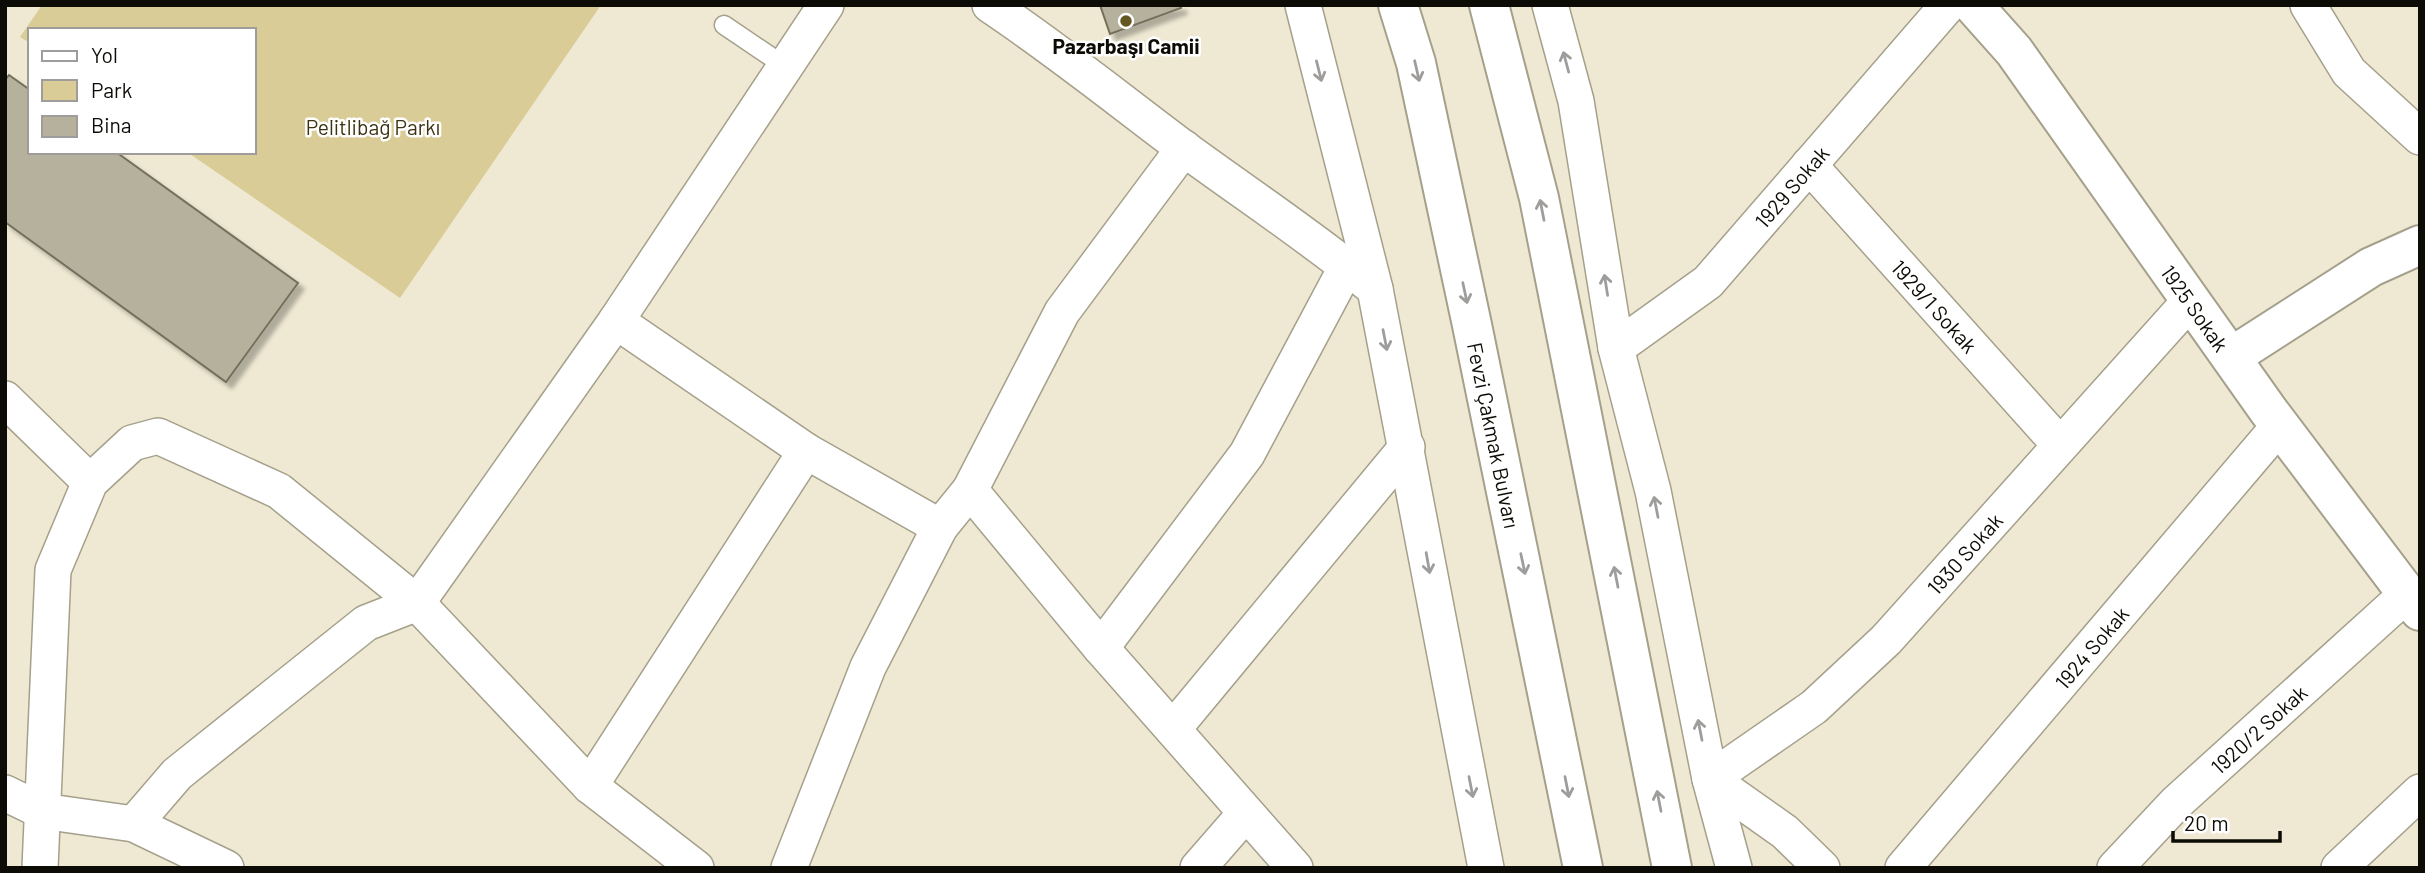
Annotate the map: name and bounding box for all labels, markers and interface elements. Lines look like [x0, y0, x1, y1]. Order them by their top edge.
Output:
marker: Pazarbaşı Camii [1118, 13, 1134, 29]
legend [28, 28, 256, 154]
place label: Pazarbaşı Camii [1052, 33, 1200, 58]
text: Yol [91, 42, 118, 67]
one-way arrow [1558, 51, 1571, 73]
one-way arrow [1411, 59, 1424, 82]
one-way arrow [1313, 60, 1326, 82]
text: Park [91, 77, 132, 102]
text: Bina [91, 112, 132, 137]
park label: Pelitlibağ Parkı [306, 114, 440, 139]
street label: 1929 Sokak [1749, 140, 1833, 232]
one-way arrow [1534, 199, 1548, 222]
street label: 1929/1 Sokak [1887, 254, 1983, 357]
street label: 1925 Sokak [2157, 260, 2235, 356]
one-way arrow [1599, 274, 1612, 297]
one-way arrow [1459, 281, 1473, 304]
one-way arrow [1379, 328, 1392, 351]
street label: Fevzi Çakmak Bulvarı [1463, 340, 1526, 530]
one-way arrow [1649, 496, 1663, 519]
street label: 1930 Sokak [1921, 507, 2007, 599]
one-way arrow [1421, 551, 1435, 574]
one-way arrow [1516, 552, 1530, 575]
one-way arrow [1609, 566, 1623, 589]
street label: 1924 Sokak [2049, 601, 2133, 694]
street label: 1920/2 Sokak [2205, 679, 2311, 778]
one-way arrow [1693, 719, 1707, 742]
one-way arrow [1464, 775, 1478, 798]
one-way arrow [1561, 775, 1575, 798]
one-way arrow [1652, 790, 1666, 813]
scale bar [2173, 800, 2280, 844]
text: 20 m [2184, 810, 2229, 835]

